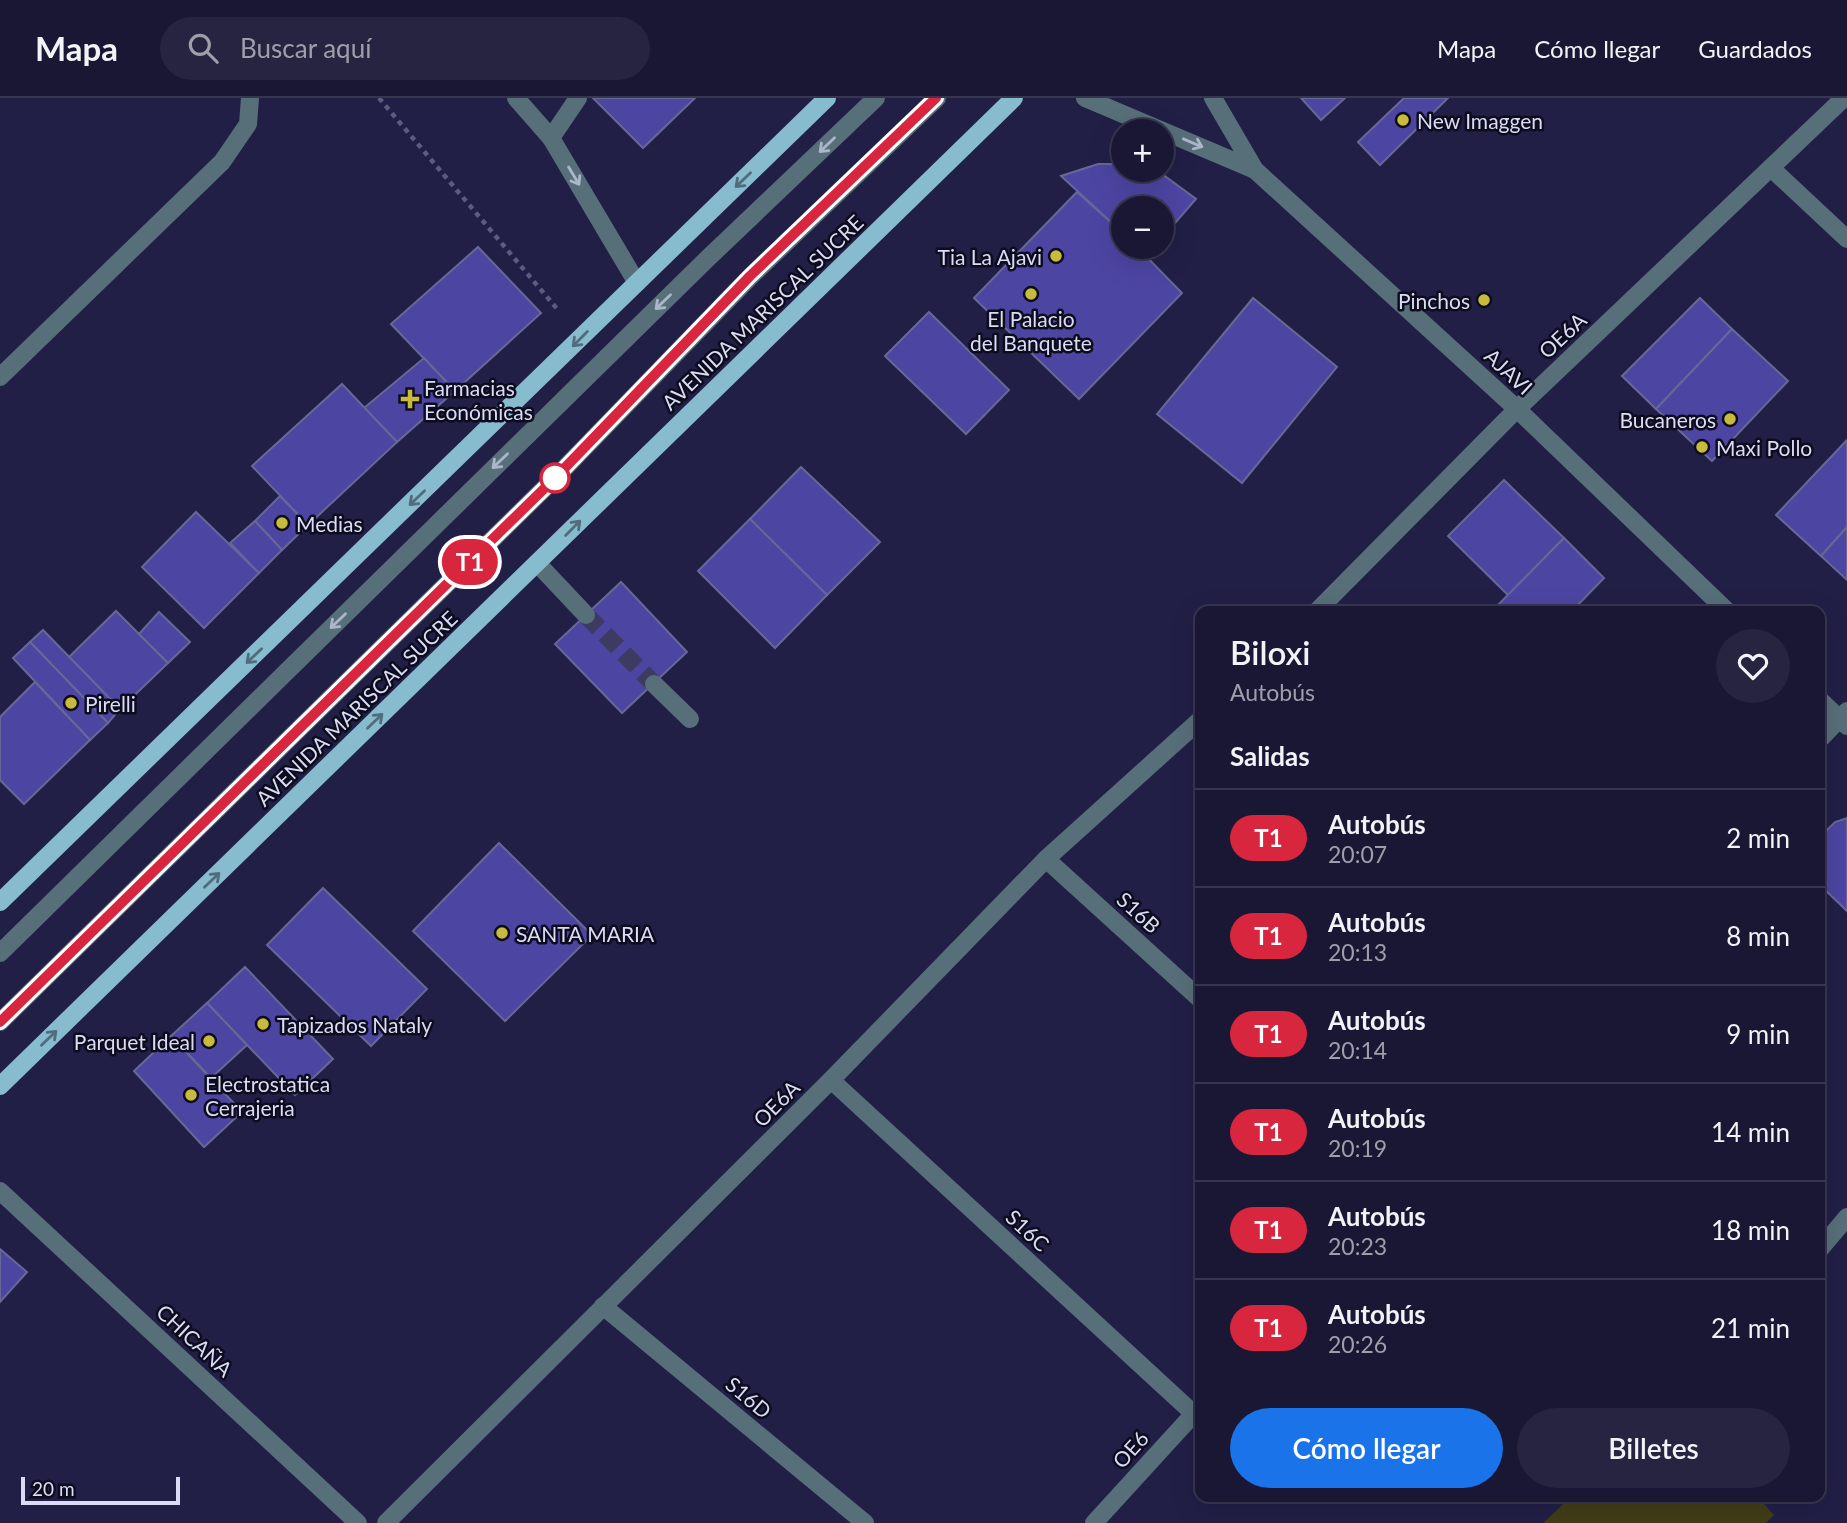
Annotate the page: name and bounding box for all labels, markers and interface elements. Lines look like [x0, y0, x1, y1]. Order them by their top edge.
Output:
search box [160, 17, 650, 80]
text: Mapa [35, 28, 118, 68]
icon: search [184, 29, 222, 67]
text: Buscar aquí [240, 32, 371, 64]
text: Mapa [1437, 34, 1496, 63]
text: Cómo llegar [1534, 34, 1660, 63]
text: Guardados [1698, 34, 1812, 63]
place label: New Imaggen [1417, 108, 1543, 133]
marker: New Imaggen [1395, 112, 1411, 128]
map controls [1111, 119, 1174, 259]
button: + [1111, 119, 1174, 182]
one-way arrow [818, 137, 836, 153]
one-way arrow [1181, 138, 1203, 151]
one-way arrow [567, 166, 581, 186]
one-way arrow [734, 171, 751, 188]
button: − [1111, 196, 1174, 259]
street label: AVENIDA MARISCAL SUCRE [656, 209, 868, 415]
place label: Tia La Ajavi [938, 244, 1042, 269]
marker: Tia La Ajavi [1048, 248, 1064, 264]
marker: El Palacio del Banquete [1023, 286, 1039, 302]
place label: Pinchos [1398, 288, 1470, 313]
marker: Pinchos [1476, 292, 1492, 308]
one-way arrow [654, 294, 671, 311]
place label: El Palacio del Banquete [970, 306, 1092, 355]
street label: OE6A [1533, 306, 1591, 363]
one-way arrow [571, 330, 588, 347]
street label: AJAVI [1480, 343, 1538, 399]
place label: Farmacias Económicas [424, 375, 533, 424]
marker: Farmacias Económicas [402, 391, 418, 407]
place label: Bucaneros [1619, 407, 1716, 432]
marker: Bucaneros [1722, 411, 1738, 427]
place label: Maxi Pollo [1716, 435, 1812, 460]
marker: Maxi Pollo [1694, 439, 1710, 455]
one-way arrow [492, 453, 509, 470]
unlabelled marker [540, 463, 570, 493]
one-way arrow [409, 489, 426, 506]
place label: Medias [296, 511, 363, 536]
marker: Medias [274, 515, 290, 531]
one-way arrow [564, 520, 581, 537]
line badge: T1 [438, 539, 502, 585]
text: T1 [456, 547, 484, 576]
street label: AVENIDA MARISCAL SUCRE [250, 605, 462, 811]
one-way arrow [329, 612, 346, 629]
button: heart [1716, 629, 1790, 703]
text: Biloxi [1230, 632, 1311, 672]
one-way arrow [245, 647, 262, 664]
text: Autobús [1230, 678, 1315, 706]
place label: Pirelli [85, 691, 136, 716]
marker: Pirelli [63, 695, 79, 711]
one-way arrow [366, 713, 383, 730]
text: Salidas [1230, 740, 1310, 772]
text: Autobús [1328, 808, 1426, 840]
text: 2 min [1726, 822, 1790, 854]
text: T1 [1254, 823, 1283, 852]
text: 20:07 [1328, 840, 1387, 868]
one-way arrow [203, 871, 220, 888]
street label: S16B [1112, 886, 1166, 938]
text: Autobús [1328, 906, 1426, 938]
text: 8 min [1726, 920, 1790, 952]
place label: SANTA MARIA [516, 921, 655, 946]
text: T1 [1254, 921, 1283, 950]
marker: SANTA MARIA [494, 925, 510, 941]
text: 20:13 [1328, 938, 1387, 966]
text: Autobús [1328, 1004, 1426, 1036]
place label: Tapizados Nataly [277, 1012, 432, 1037]
marker: Tapizados Nataly [255, 1016, 271, 1032]
text: 9 min [1726, 1018, 1790, 1050]
text: T1 [1254, 1019, 1283, 1048]
place label: Parquet Ideal [74, 1029, 195, 1054]
one-way arrow [40, 1030, 57, 1047]
marker: Parquet Ideal [201, 1033, 217, 1049]
text: 20:14 [1328, 1036, 1387, 1064]
place label: Electrostatica Cerrajeria [205, 1071, 330, 1120]
street label: OE6A [748, 1074, 805, 1131]
marker: Electrostatica Cerrajeria [183, 1087, 199, 1103]
text: Autobús [1328, 1102, 1426, 1134]
text: 14 min [1711, 1116, 1790, 1148]
text: T1 [1254, 1117, 1283, 1146]
text: 20:19 [1328, 1134, 1387, 1162]
text: Autobús [1328, 1200, 1426, 1232]
street label: S16C [1001, 1204, 1055, 1256]
text: 18 min [1711, 1214, 1790, 1246]
text: T1 [1254, 1215, 1283, 1244]
text: 20:23 [1328, 1232, 1387, 1260]
text: Autobús [1328, 1298, 1426, 1330]
street label: CHICAÑA [152, 1299, 239, 1382]
text: 21 min [1711, 1312, 1790, 1344]
text: T1 [1254, 1313, 1283, 1342]
text: 20:26 [1328, 1330, 1387, 1358]
street label: S16D [721, 1371, 777, 1423]
button: Cómo llegar [1230, 1408, 1503, 1488]
button: Billetes [1517, 1408, 1790, 1488]
street label: OE6 [1107, 1425, 1153, 1473]
scale bar [21, 1474, 180, 1506]
text: 20 m [32, 1477, 75, 1500]

